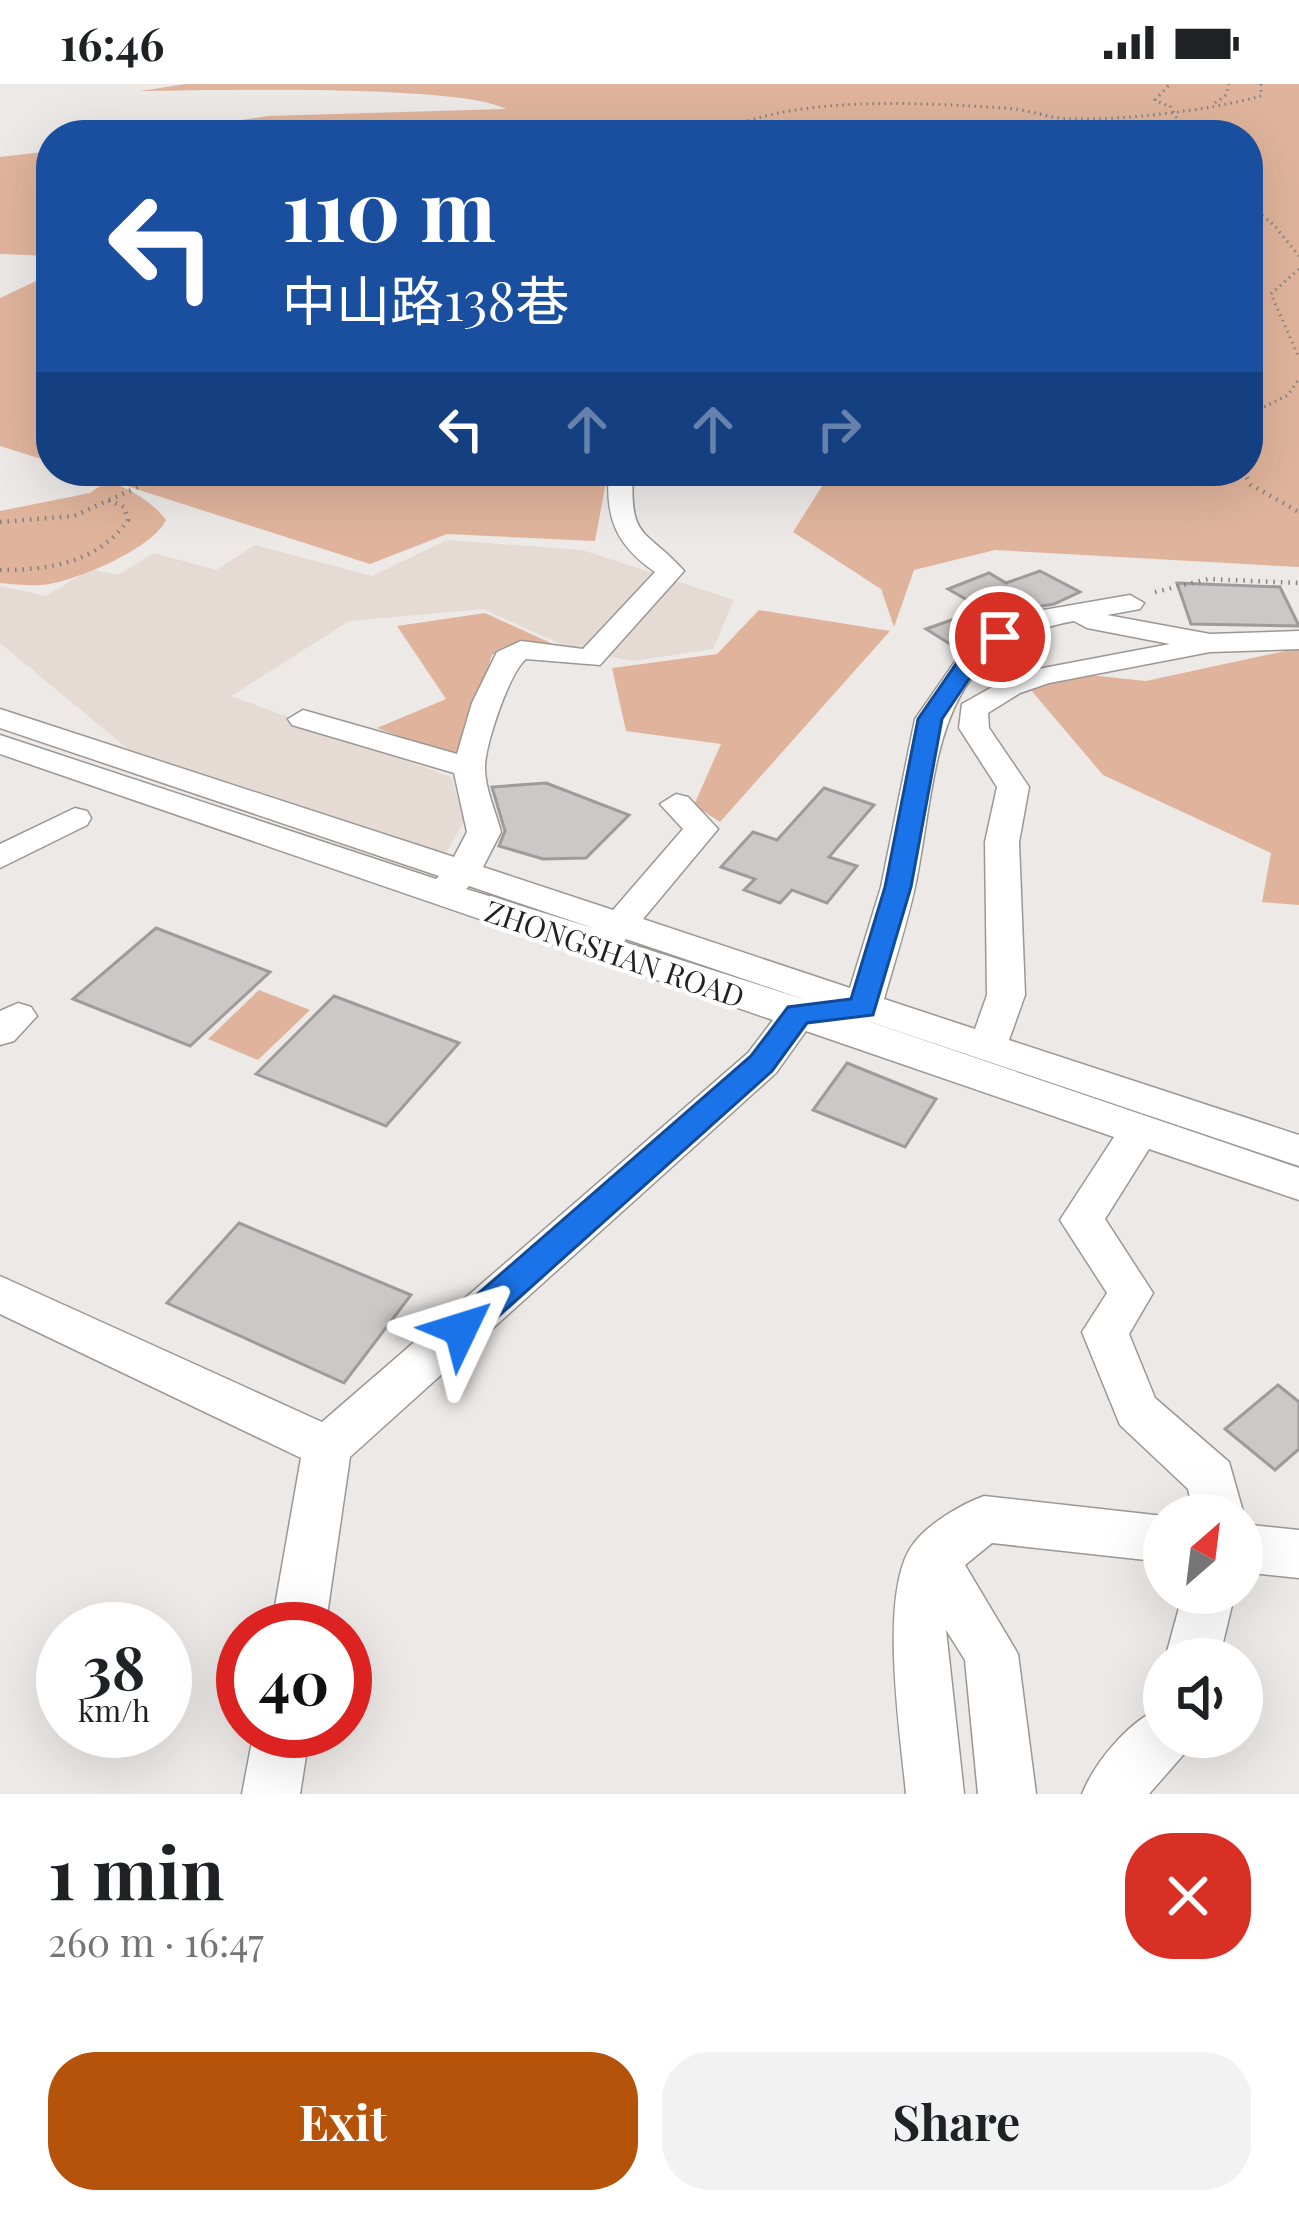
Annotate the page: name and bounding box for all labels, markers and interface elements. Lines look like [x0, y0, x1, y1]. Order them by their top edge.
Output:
text: 16:46 [60, 12, 165, 72]
text: 110 m [282, 151, 496, 263]
icon: left [84, 168, 240, 324]
text: 中山路138巷 [282, 263, 570, 335]
icon: left [428, 396, 494, 462]
icon: ahead [554, 396, 620, 462]
icon: ahead [680, 396, 746, 462]
icon: right [806, 396, 872, 462]
pin [949, 586, 1051, 688]
icon: arrive [967, 604, 1033, 670]
street label: ZHONGSHAN ROAD [480, 890, 750, 1016]
position arrow [398, 1266, 524, 1392]
north arrow [1143, 1494, 1263, 1614]
map controls [1143, 1494, 1263, 1758]
speed limit sign: 40 [216, 1602, 372, 1758]
text: 38 [83, 1625, 145, 1705]
button: sound [1143, 1638, 1263, 1758]
text: km/h [78, 1690, 150, 1730]
text: 1 min [48, 1822, 224, 1918]
button: close [1125, 1833, 1251, 1959]
text: 260 m · 16:47 [48, 1915, 264, 1967]
button: Exit [48, 2052, 638, 2190]
button: Share [662, 2052, 1251, 2190]

